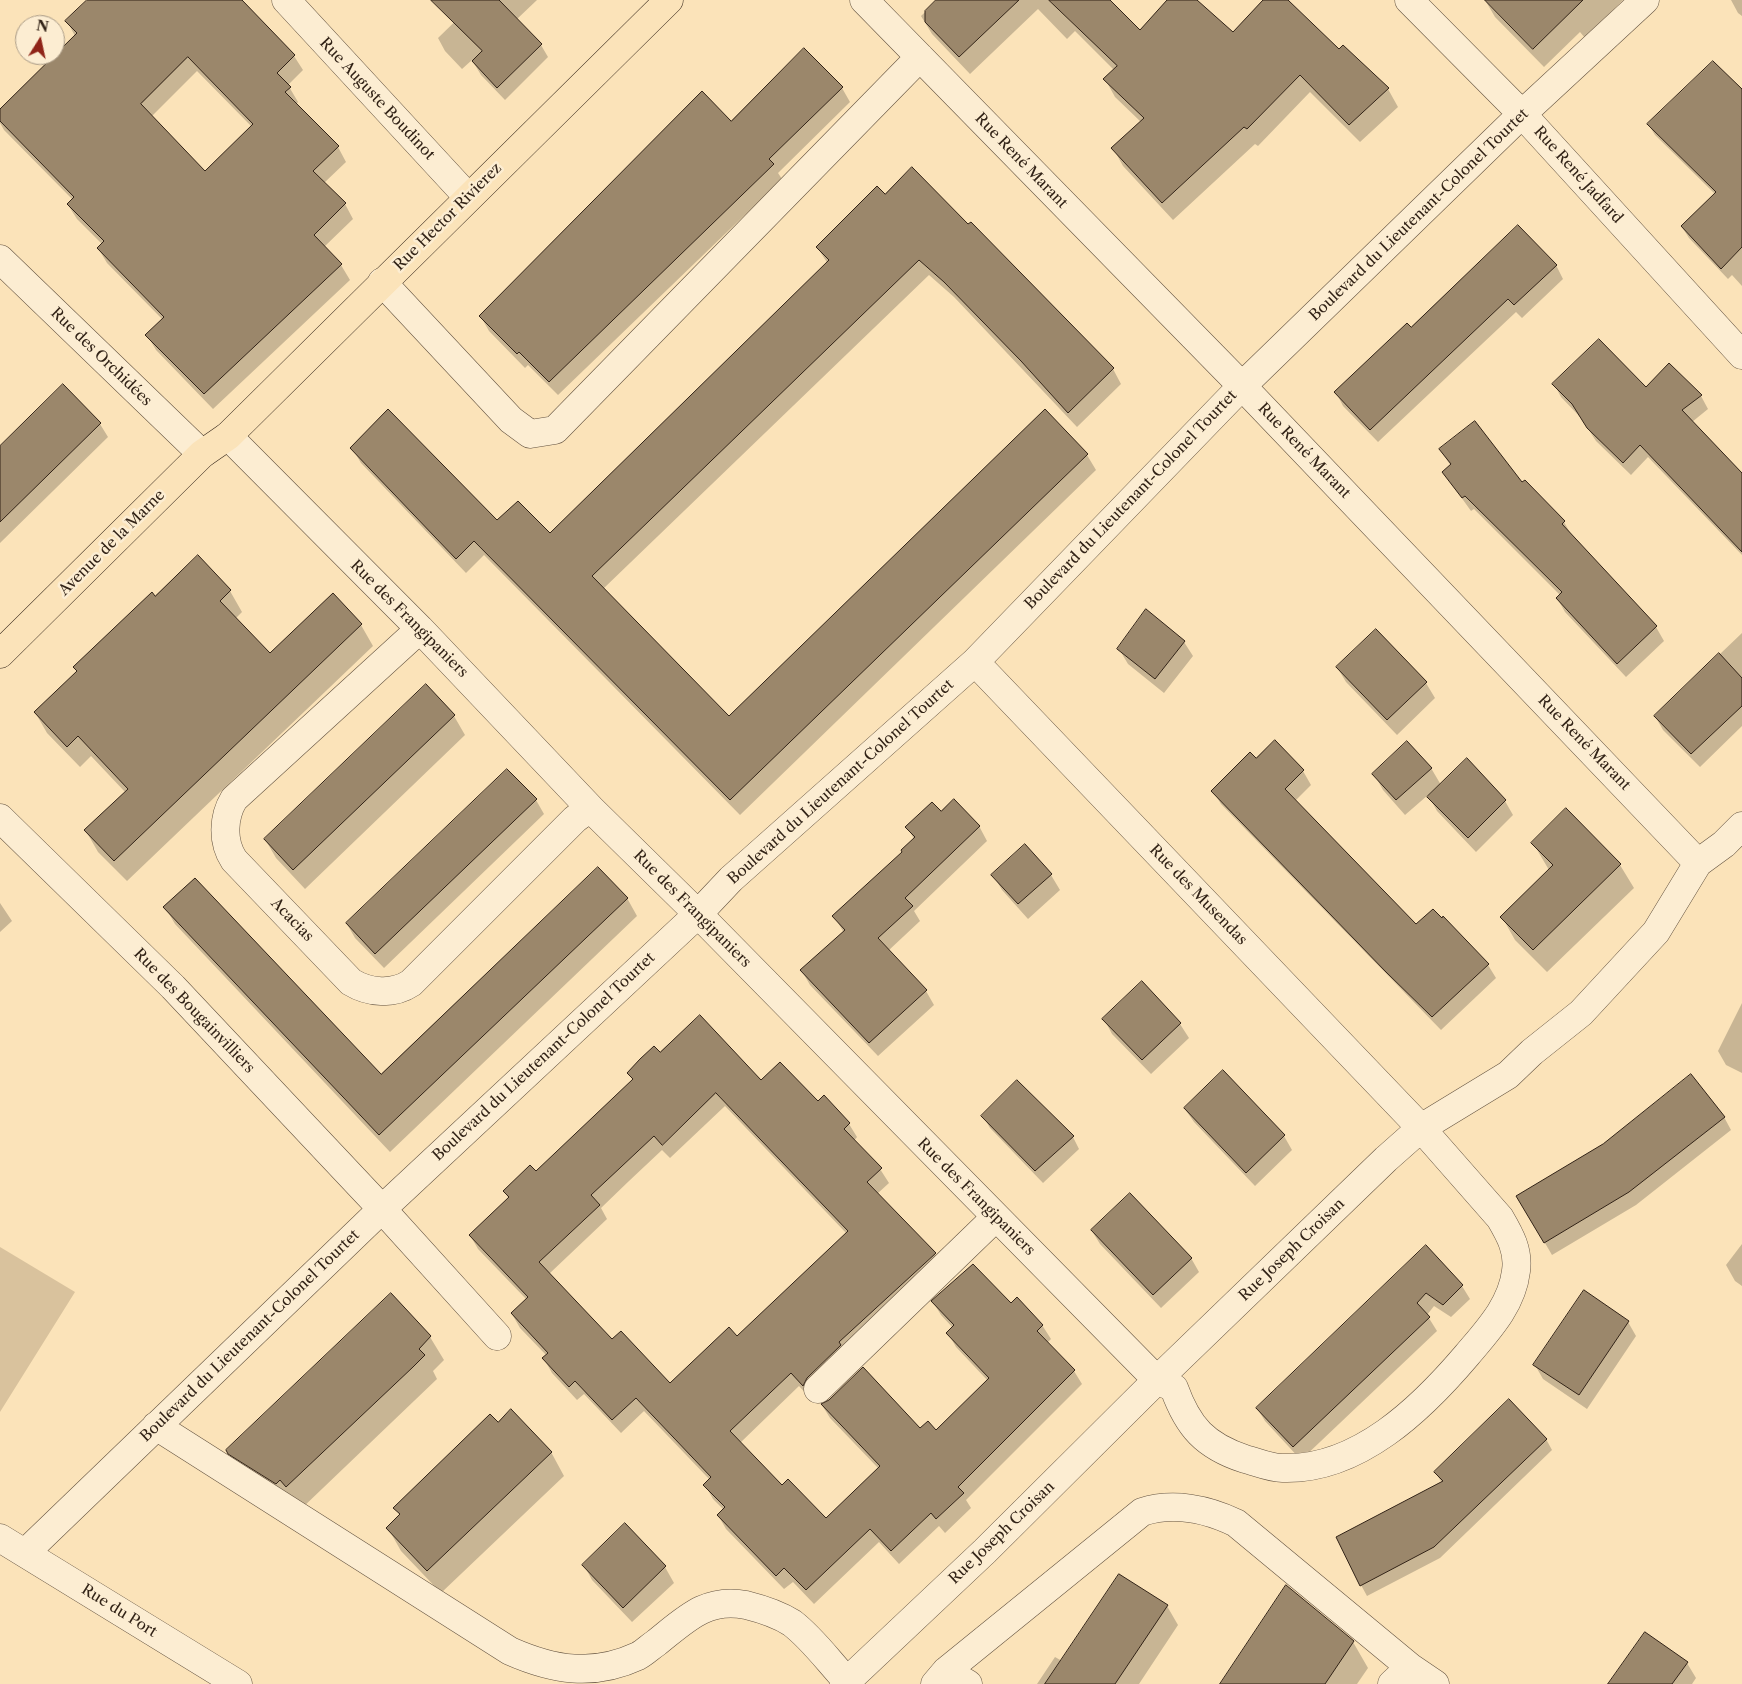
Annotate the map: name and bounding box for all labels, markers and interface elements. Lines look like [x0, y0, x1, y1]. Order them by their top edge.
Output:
north arrow [15, 15, 65, 65]
text: N [35, 16, 50, 36]
street label: Rue Auguste Boudinot [316, 34, 438, 164]
street label: Boulevard du Lieutenant-Colonel Tourtet [1306, 105, 1532, 325]
street label: Rue René Marant [971, 110, 1071, 212]
street label: Rue René Jadfard [1530, 123, 1626, 227]
street label: Rue Hector Rivierez [390, 159, 506, 275]
street label: Rue des Orchidées [47, 304, 155, 410]
street label: Boulevard du Lieutenant-Colonel Tourtet [1021, 387, 1241, 613]
street label: Rue René Marant [1254, 400, 1354, 502]
street label: Avenue de la Marne [55, 486, 169, 600]
street label: Rue des Frangipaniers [347, 557, 471, 681]
street label: Boulevard du Lieutenant-Colonel Tourtet [724, 676, 958, 888]
street label: Rue René Marant [1534, 692, 1634, 794]
street label: Rue des Musendas [1145, 841, 1251, 949]
street label: Rue des Frangipaniers [630, 847, 754, 971]
street label: Acacias [267, 894, 317, 946]
street label: Rue des Bougainvilliers [130, 945, 258, 1077]
street label: Boulevard du Lieutenant-Colonel Tourtet [429, 949, 659, 1165]
street label: Rue des Frangipaniers [914, 1135, 1038, 1259]
street label: Rue Joseph Croisan [1235, 1195, 1349, 1305]
street label: Boulevard du Lieutenant-Colonel Tourtet [137, 1226, 363, 1446]
street label: Rue Joseph Croisan [945, 1478, 1059, 1588]
street label: Rue du Port [78, 1581, 160, 1641]

